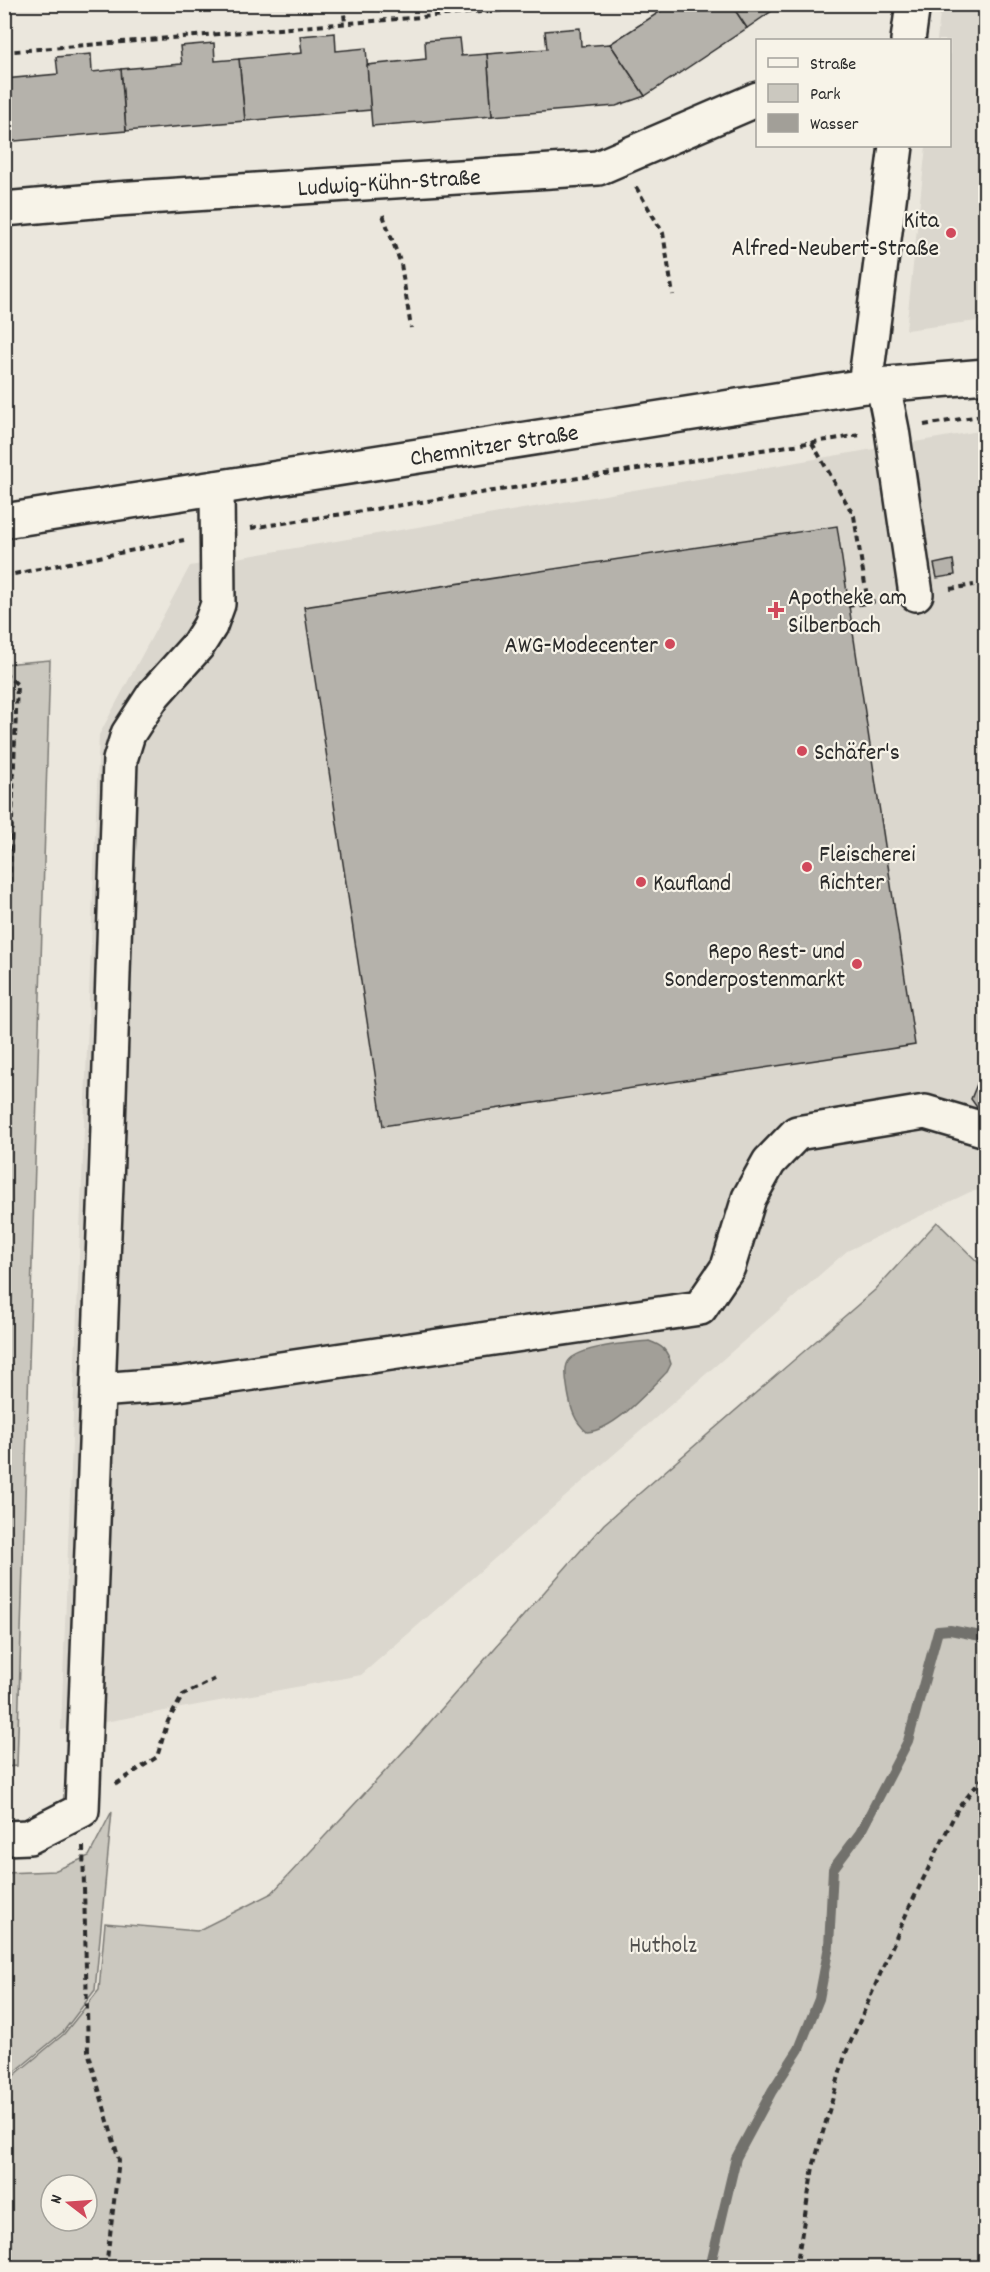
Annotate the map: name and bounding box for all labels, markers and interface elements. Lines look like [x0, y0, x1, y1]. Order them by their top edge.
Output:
legend [756, 39, 951, 147]
text: Straße [810, 53, 856, 78]
text: Park [810, 83, 841, 108]
text: Wasser [810, 113, 859, 138]
street label: Ludwig-Kühn-Straße [297, 162, 482, 207]
place label: Kita Alfred-Neubert-Straße [732, 205, 940, 267]
marker: Kita Alfred-Neubert-Straße [944, 226, 958, 240]
street label: Chemnitzer Straße [408, 417, 581, 477]
place label: Apotheke am Silberbach [788, 582, 907, 644]
marker: Apotheke am Silberbach [769, 603, 783, 617]
place label: AWG-Modecenter [505, 630, 658, 664]
marker: AWG-Modecenter [663, 637, 677, 651]
place label: Schäfer's [814, 737, 900, 771]
marker: Schäfer's [795, 744, 809, 758]
place label: Fleischerei Richter [819, 839, 916, 901]
marker: Fleischerei Richter [800, 860, 814, 874]
place label: Kaufland [653, 868, 731, 902]
marker: Kaufland [634, 875, 648, 889]
place label: Repo Rest- und Sonderpostenmarkt [664, 936, 845, 998]
marker: Repo Rest- und Sonderpostenmarkt [850, 957, 864, 971]
park label: Hutholz [629, 1930, 697, 1964]
north arrow [39, 2173, 99, 2233]
text: N [45, 2192, 69, 2206]

